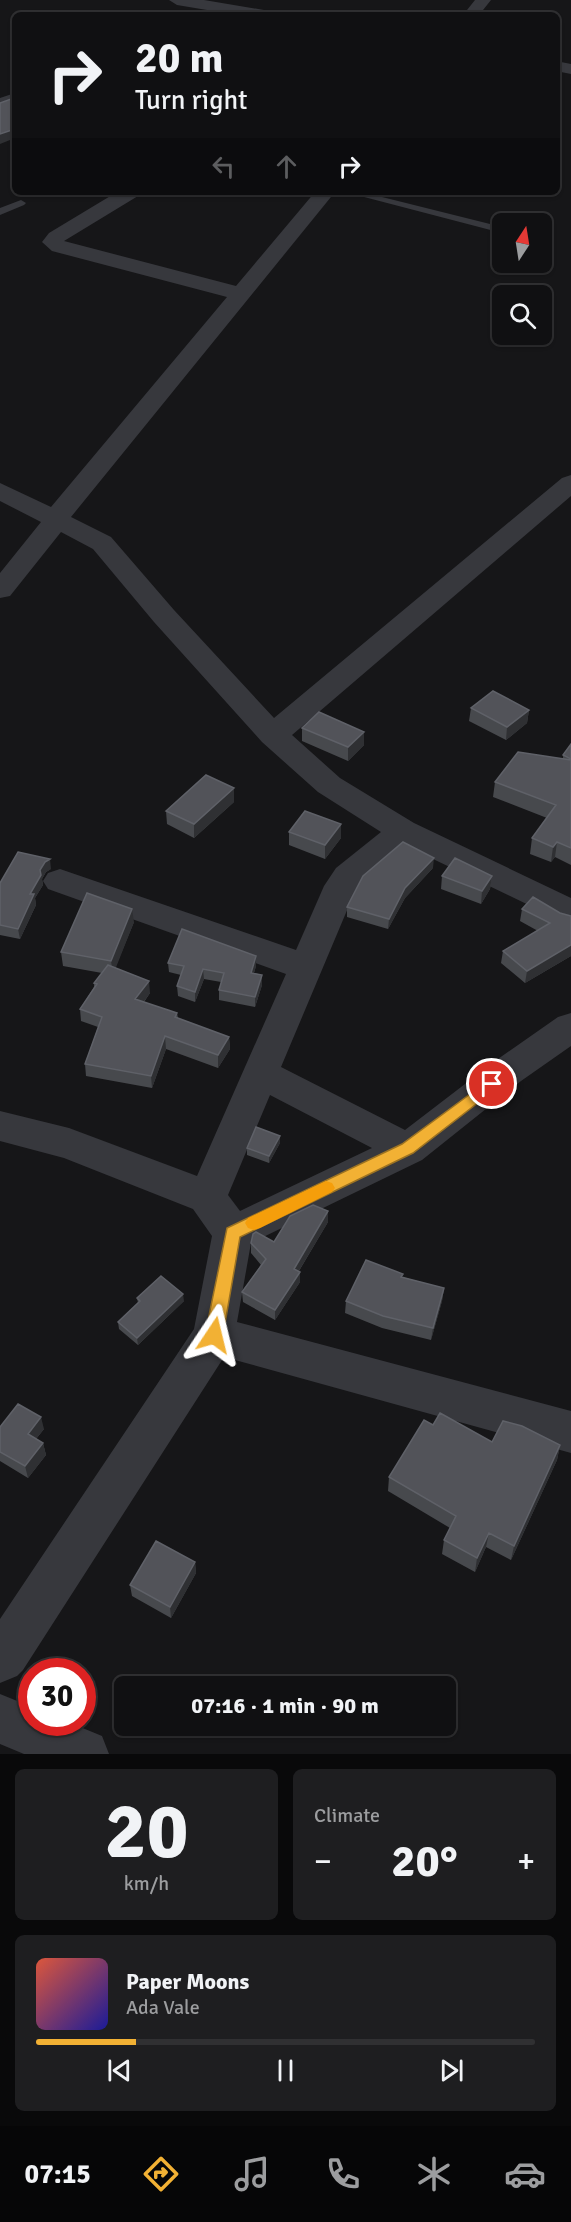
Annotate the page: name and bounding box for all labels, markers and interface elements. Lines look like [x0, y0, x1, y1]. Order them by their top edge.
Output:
text: 20 m [135, 33, 224, 84]
icon: right [36, 36, 114, 114]
text: Turn right [135, 84, 248, 117]
icon: left [207, 150, 240, 183]
icon: ahead [270, 150, 303, 183]
icon: right [333, 150, 366, 183]
north arrow [492, 213, 552, 273]
map controls [492, 213, 552, 345]
button: search [492, 285, 552, 345]
pin [466, 1058, 517, 1109]
icon: arrive [475, 1067, 508, 1100]
position arrow [182, 1303, 246, 1367]
speed limit sign: 30 [18, 1658, 96, 1736]
text: 07:16 · 1 min · 90 m [191, 1692, 379, 1719]
text: 20 [104, 1784, 189, 1880]
text: Climate [314, 1803, 380, 1828]
text: 20° [391, 1834, 458, 1889]
text: − [314, 1841, 332, 1882]
text: + [517, 1841, 535, 1882]
text: km/h [124, 1871, 169, 1896]
text: Paper Moons [126, 1968, 249, 1995]
text: Ada Vale [126, 1995, 200, 2020]
icon: previous [103, 2054, 136, 2087]
icon: pause [269, 2054, 302, 2087]
icon: next [435, 2054, 468, 2087]
icon: directions [140, 2153, 182, 2195]
icon: music [231, 2153, 273, 2195]
icon: phone [322, 2153, 364, 2195]
icon: climate [413, 2153, 455, 2195]
icon: car [504, 2153, 546, 2195]
text: 07:15 [25, 2158, 91, 2191]

